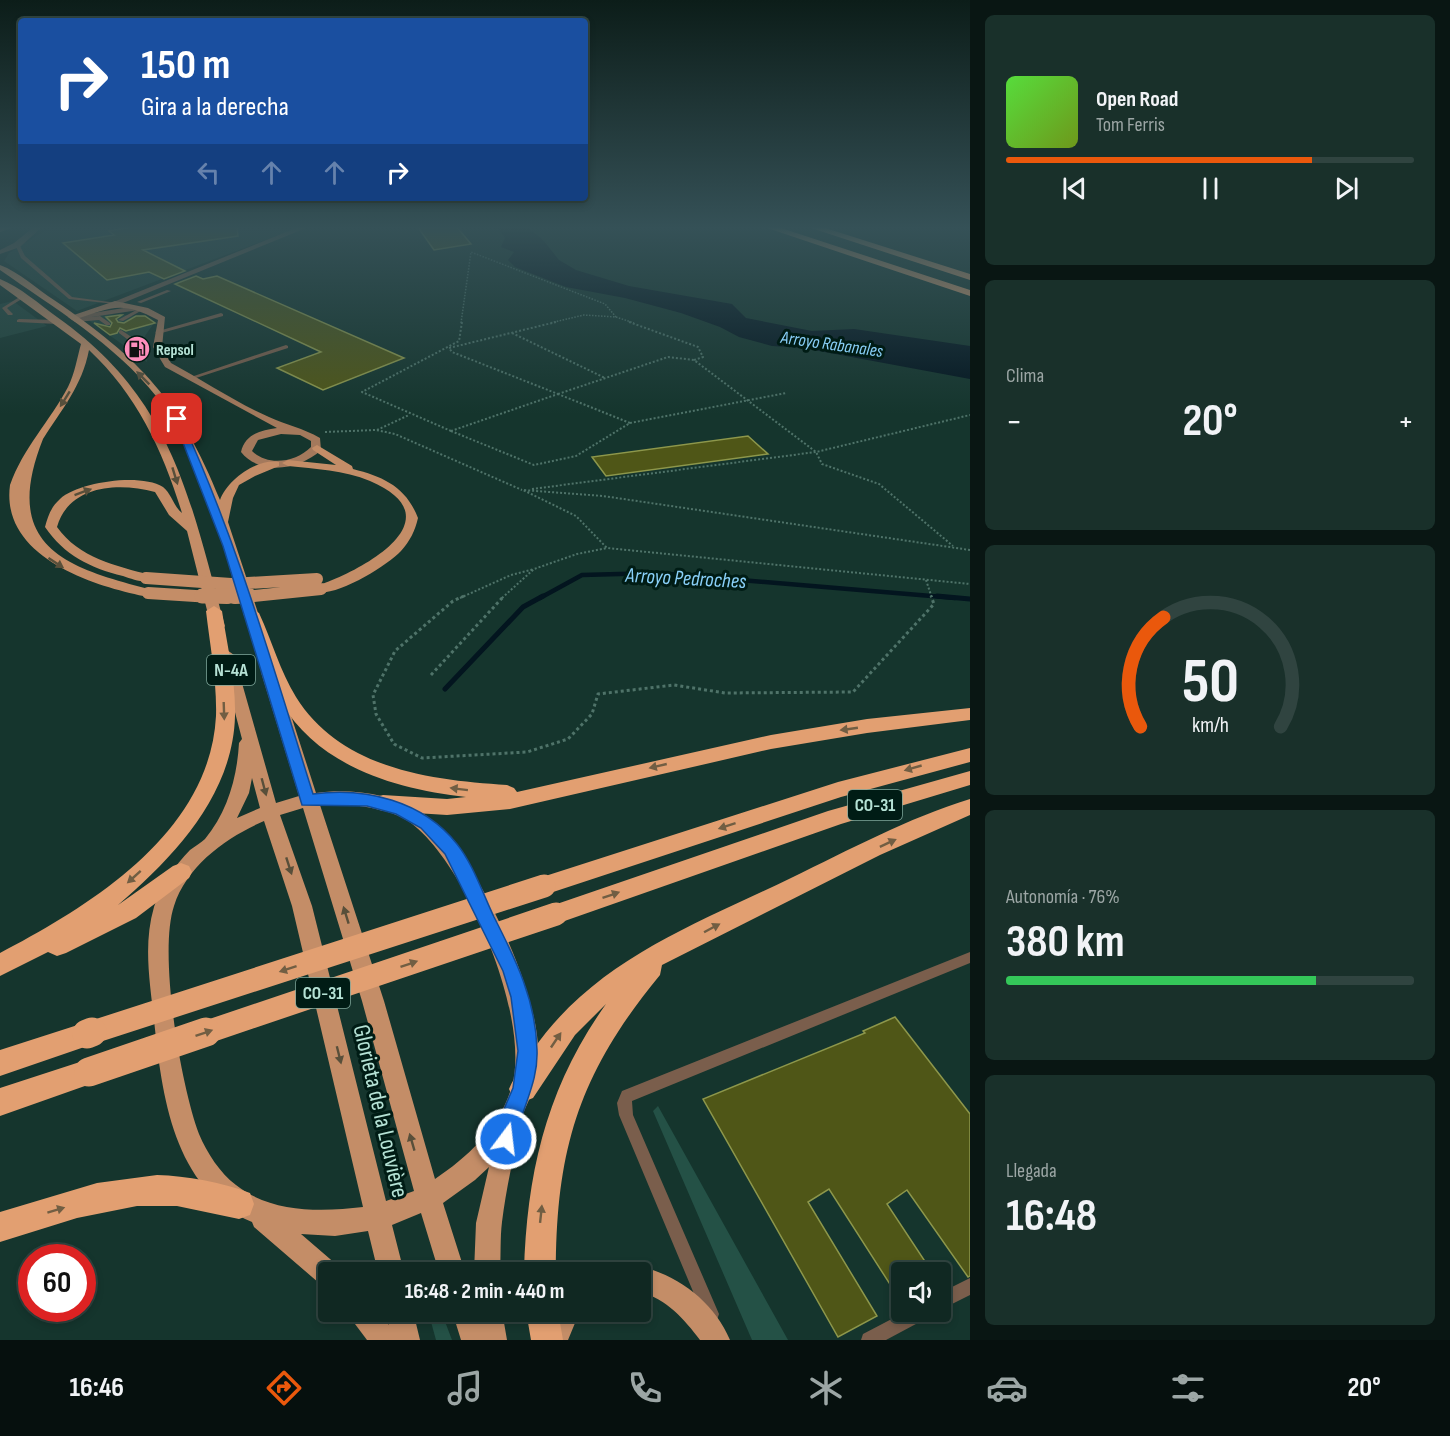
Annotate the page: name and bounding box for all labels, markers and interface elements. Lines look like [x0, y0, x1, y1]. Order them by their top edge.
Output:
text: 150 m [141, 40, 230, 91]
icon: right [42, 42, 120, 120]
text: Open Road [1096, 86, 1178, 113]
text: Gira a la derecha [141, 91, 289, 123]
text: Tom Ferris [1096, 113, 1165, 137]
icon: left [192, 156, 225, 189]
icon: ahead [255, 156, 288, 189]
icon: ahead [318, 156, 351, 189]
icon: right [381, 156, 414, 189]
icon: previous [1058, 172, 1091, 205]
icon: pause [1194, 172, 1227, 205]
icon: next [1330, 172, 1363, 205]
water label: Arroyo Rabanales [779, 327, 885, 362]
fuel station icon: Repsol [122, 334, 152, 364]
place label: Repsol [156, 341, 194, 360]
text: Clima [1006, 364, 1044, 388]
one-way arrow [136, 371, 150, 385]
one-way arrow [59, 391, 70, 407]
pin [151, 393, 202, 444]
text: 20° [1182, 394, 1238, 449]
icon: arrive [160, 402, 193, 435]
text: − [1006, 402, 1022, 442]
text: + [1398, 402, 1414, 442]
one-way arrow [171, 467, 180, 485]
one-way arrow [74, 486, 92, 496]
one-way arrow [48, 557, 64, 568]
water label: Arroyo Pedroches [624, 563, 748, 594]
text: 50 [1181, 645, 1239, 720]
road number: N-4A [207, 655, 255, 685]
one-way arrow [220, 702, 229, 721]
text: km/h [1191, 713, 1229, 738]
one-way arrow [840, 724, 859, 733]
one-way arrow [649, 762, 667, 772]
one-way arrow [904, 764, 922, 773]
one-way arrow [260, 778, 269, 796]
one-way arrow [450, 785, 469, 794]
road number: CO-31 [848, 790, 902, 820]
one-way arrow [718, 821, 736, 831]
one-way arrow [880, 839, 897, 848]
one-way arrow [284, 857, 294, 875]
one-way arrow [127, 870, 142, 883]
text: Autonomía · 76% [1006, 885, 1120, 909]
one-way arrow [602, 889, 620, 899]
one-way arrow [340, 906, 350, 924]
text: 380 km [1006, 915, 1125, 970]
one-way arrow [704, 923, 721, 933]
one-way arrow [400, 959, 418, 968]
one-way arrow [279, 965, 297, 974]
road number: CO-31 [296, 978, 350, 1008]
street label: Glorieta de la Louvière [346, 1022, 415, 1201]
one-way arrow [195, 1028, 213, 1038]
one-way arrow [550, 1033, 562, 1049]
one-way arrow [335, 1045, 345, 1064]
position arrow [474, 1107, 538, 1171]
one-way arrow [407, 1133, 416, 1151]
text: Llegada [1006, 1159, 1057, 1183]
text: 16:48 [1006, 1189, 1097, 1244]
one-way arrow [536, 1204, 546, 1223]
one-way arrow [47, 1205, 65, 1214]
speed limit sign: 60 [18, 1244, 96, 1322]
map controls [891, 1262, 951, 1322]
button: sound [891, 1262, 951, 1322]
text: 16:48 · 2 min · 440 m [405, 1278, 564, 1305]
icon: directions [263, 1367, 305, 1409]
icon: music [444, 1367, 486, 1409]
icon: phone [624, 1367, 666, 1409]
icon: climate [805, 1367, 847, 1409]
icon: car [986, 1367, 1028, 1409]
icon: filters [1167, 1367, 1209, 1409]
text: 16:46 [69, 1372, 124, 1404]
text: 20° [1347, 1372, 1381, 1404]

